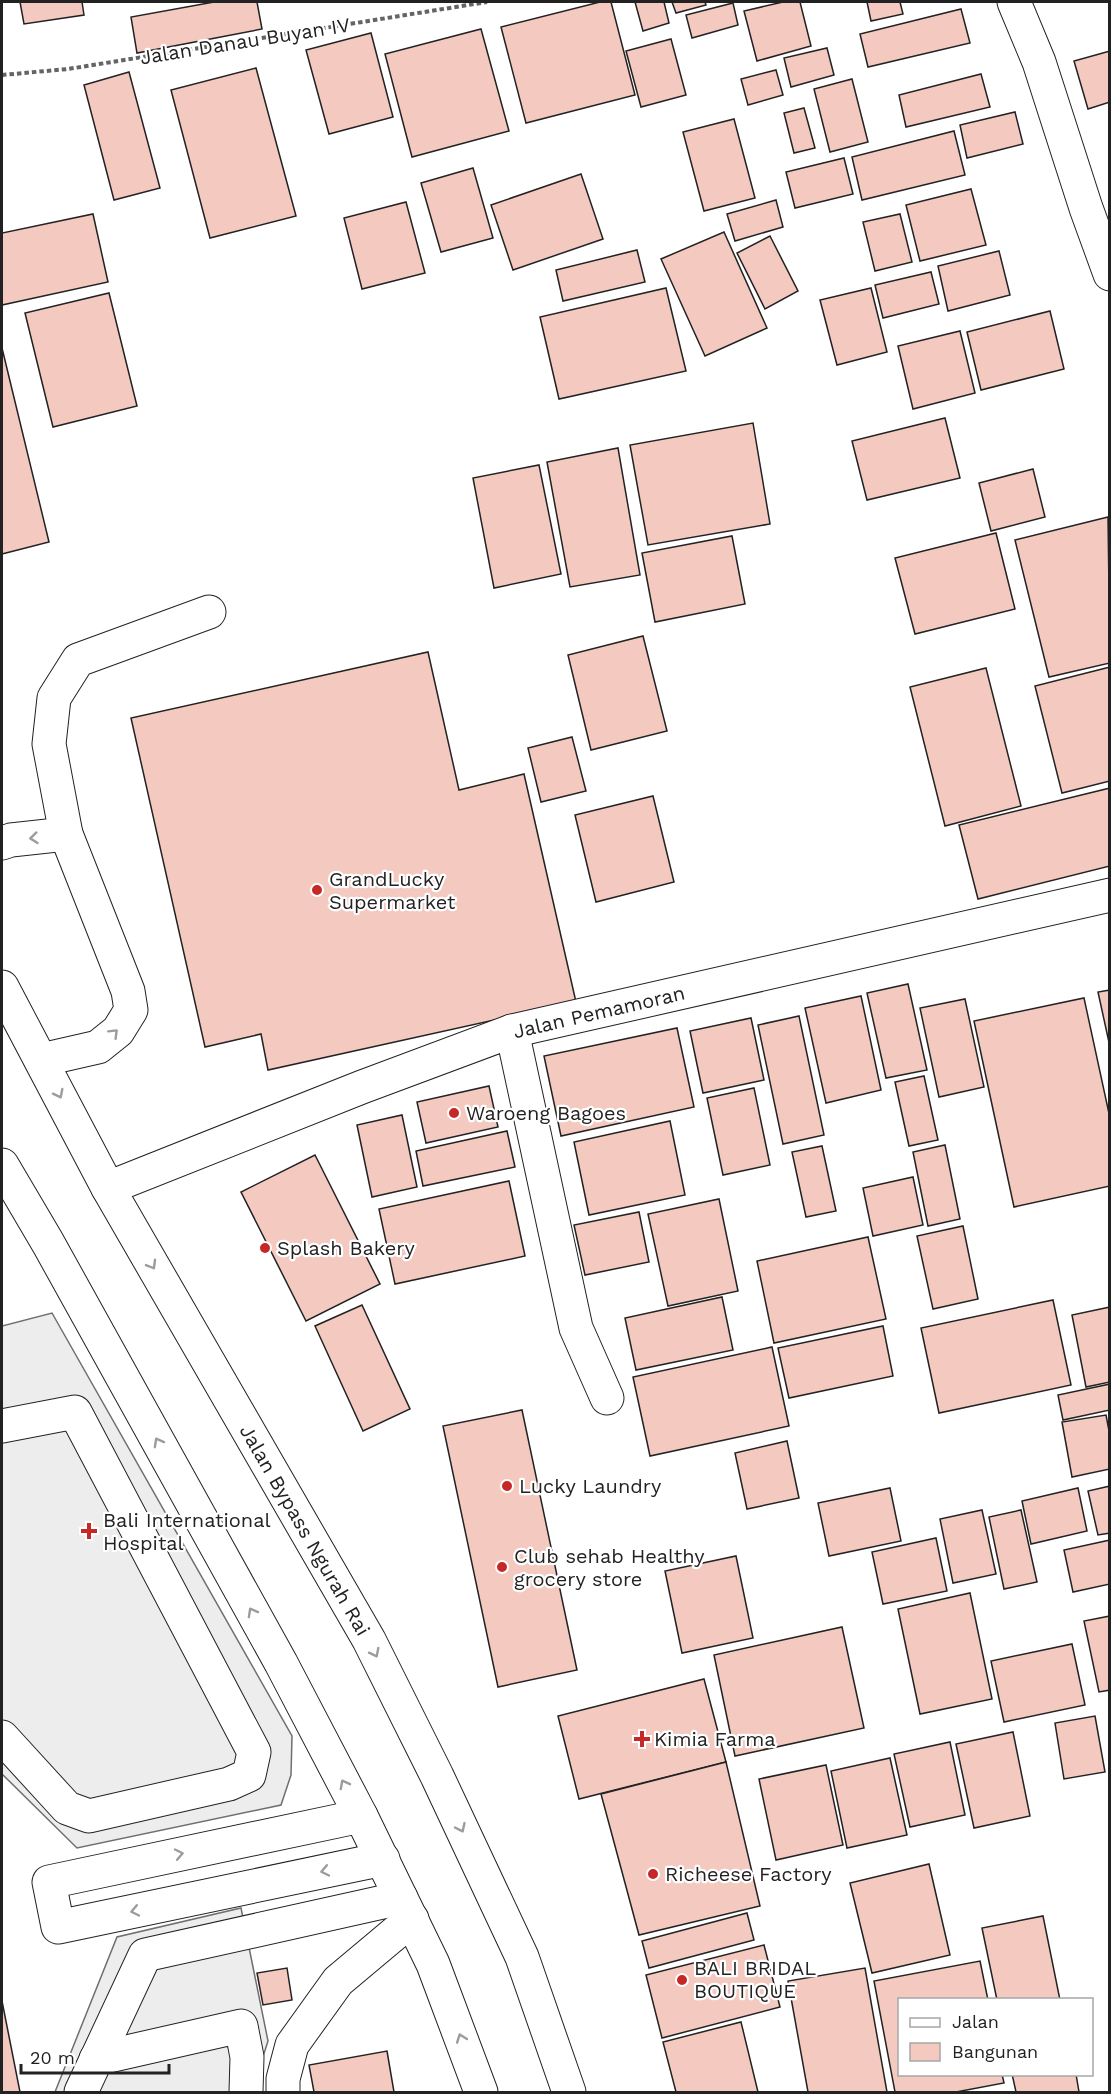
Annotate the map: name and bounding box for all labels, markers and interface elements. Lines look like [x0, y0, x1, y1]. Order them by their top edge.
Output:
street label: Jalan Danau Buyan IV [138, 13, 352, 69]
one-way arrow [29, 831, 38, 844]
place label: GrandLucky Supermarket [329, 867, 456, 914]
marker: GrandLucky Supermarket [310, 883, 324, 897]
street label: Jalan Pemamoran [511, 981, 687, 1043]
one-way arrow [107, 1029, 117, 1040]
one-way arrow [52, 1088, 63, 1099]
place label: Waroeng Bagoes [466, 1101, 626, 1125]
marker: Waroeng Bagoes [447, 1106, 461, 1120]
place label: Splash Bakery [277, 1236, 415, 1260]
marker: Splash Bakery [258, 1241, 272, 1255]
one-way arrow [145, 1259, 157, 1270]
street label: Jalan Bypass Ngurah Rai [235, 1420, 375, 1640]
one-way arrow [154, 1438, 165, 1448]
place label: Lucky Laundry [519, 1474, 662, 1498]
marker: Lucky Laundry [500, 1479, 514, 1493]
place label: Bali International Hospital [103, 1508, 271, 1555]
marker: Bali International Hospital [80, 1522, 98, 1540]
place label: Club sehab Healthy grocery store [514, 1544, 705, 1591]
marker: Club sehab Healthy grocery store [495, 1560, 509, 1574]
one-way arrow [248, 1608, 260, 1618]
one-way arrow [368, 1647, 379, 1657]
place label: Kimia Farma [654, 1727, 776, 1751]
marker: Kimia Farma [635, 1732, 649, 1746]
one-way arrow [340, 1780, 351, 1791]
one-way arrow [454, 1821, 466, 1832]
one-way arrow [174, 1848, 184, 1861]
place label: Richeese Factory [665, 1862, 832, 1886]
one-way arrow [321, 1864, 331, 1877]
marker: Richeese Factory [646, 1867, 660, 1881]
one-way arrow [130, 1904, 140, 1917]
place label: BALI BRIDAL BOUTIQUE [694, 1956, 816, 2003]
marker: BALI BRIDAL BOUTIQUE [675, 1973, 689, 1987]
legend [898, 1998, 1093, 2076]
text: Jalan [952, 2011, 999, 2032]
one-way arrow [455, 2033, 468, 2043]
scale bar [21, 2037, 170, 2075]
text: Bangunan [952, 2041, 1038, 2062]
text: 20 m [30, 2047, 75, 2068]

